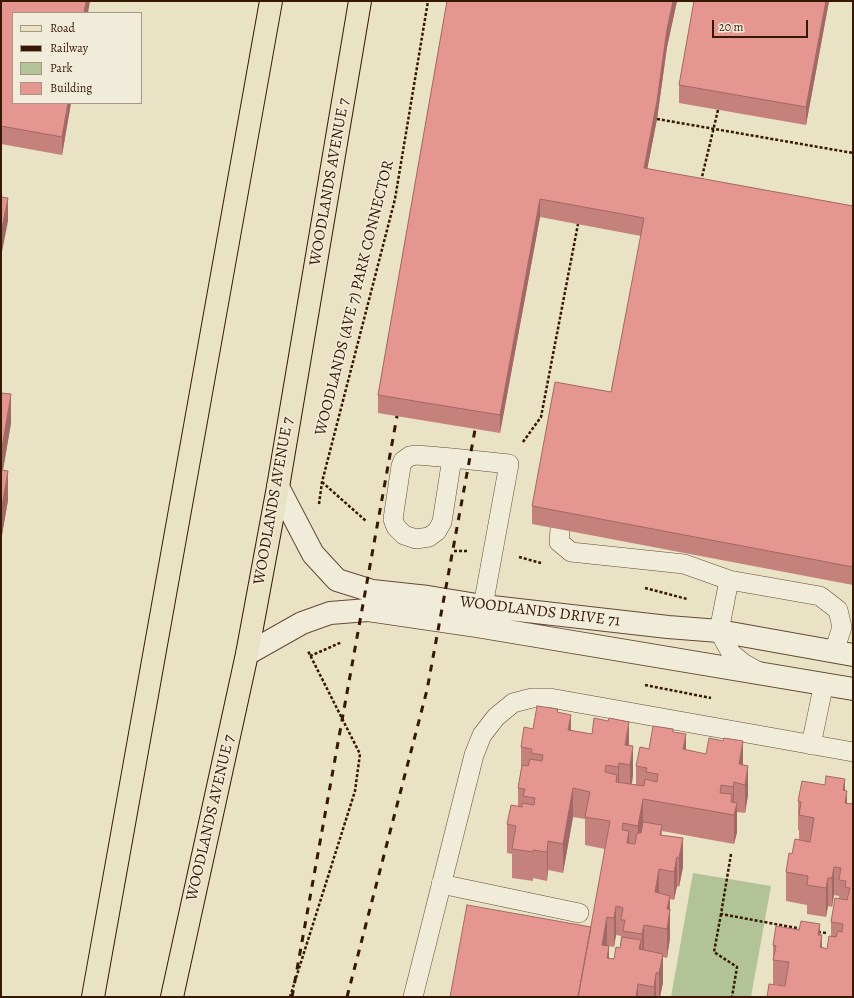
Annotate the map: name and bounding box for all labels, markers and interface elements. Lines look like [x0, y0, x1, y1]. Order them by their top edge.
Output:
legend [12, 12, 142, 104]
scale bar [714, 12, 810, 38]
text: 20 m [719, 19, 743, 35]
text: Road [50, 20, 75, 36]
text: Railway [50, 40, 88, 56]
text: Park [50, 60, 73, 76]
text: Building [50, 80, 92, 96]
street label: WOODLANDS AVENUE 7 [306, 97, 354, 267]
street label: WOODLANDS (AVE 7) PARK CONNECTOR [311, 158, 399, 438]
street label: WOODLANDS AVENUE 7 [250, 416, 298, 586]
street label: WOODLANDS DRIVE 71 [459, 593, 621, 631]
street label: WOODLANDS AVENUE 7 [183, 733, 239, 903]

